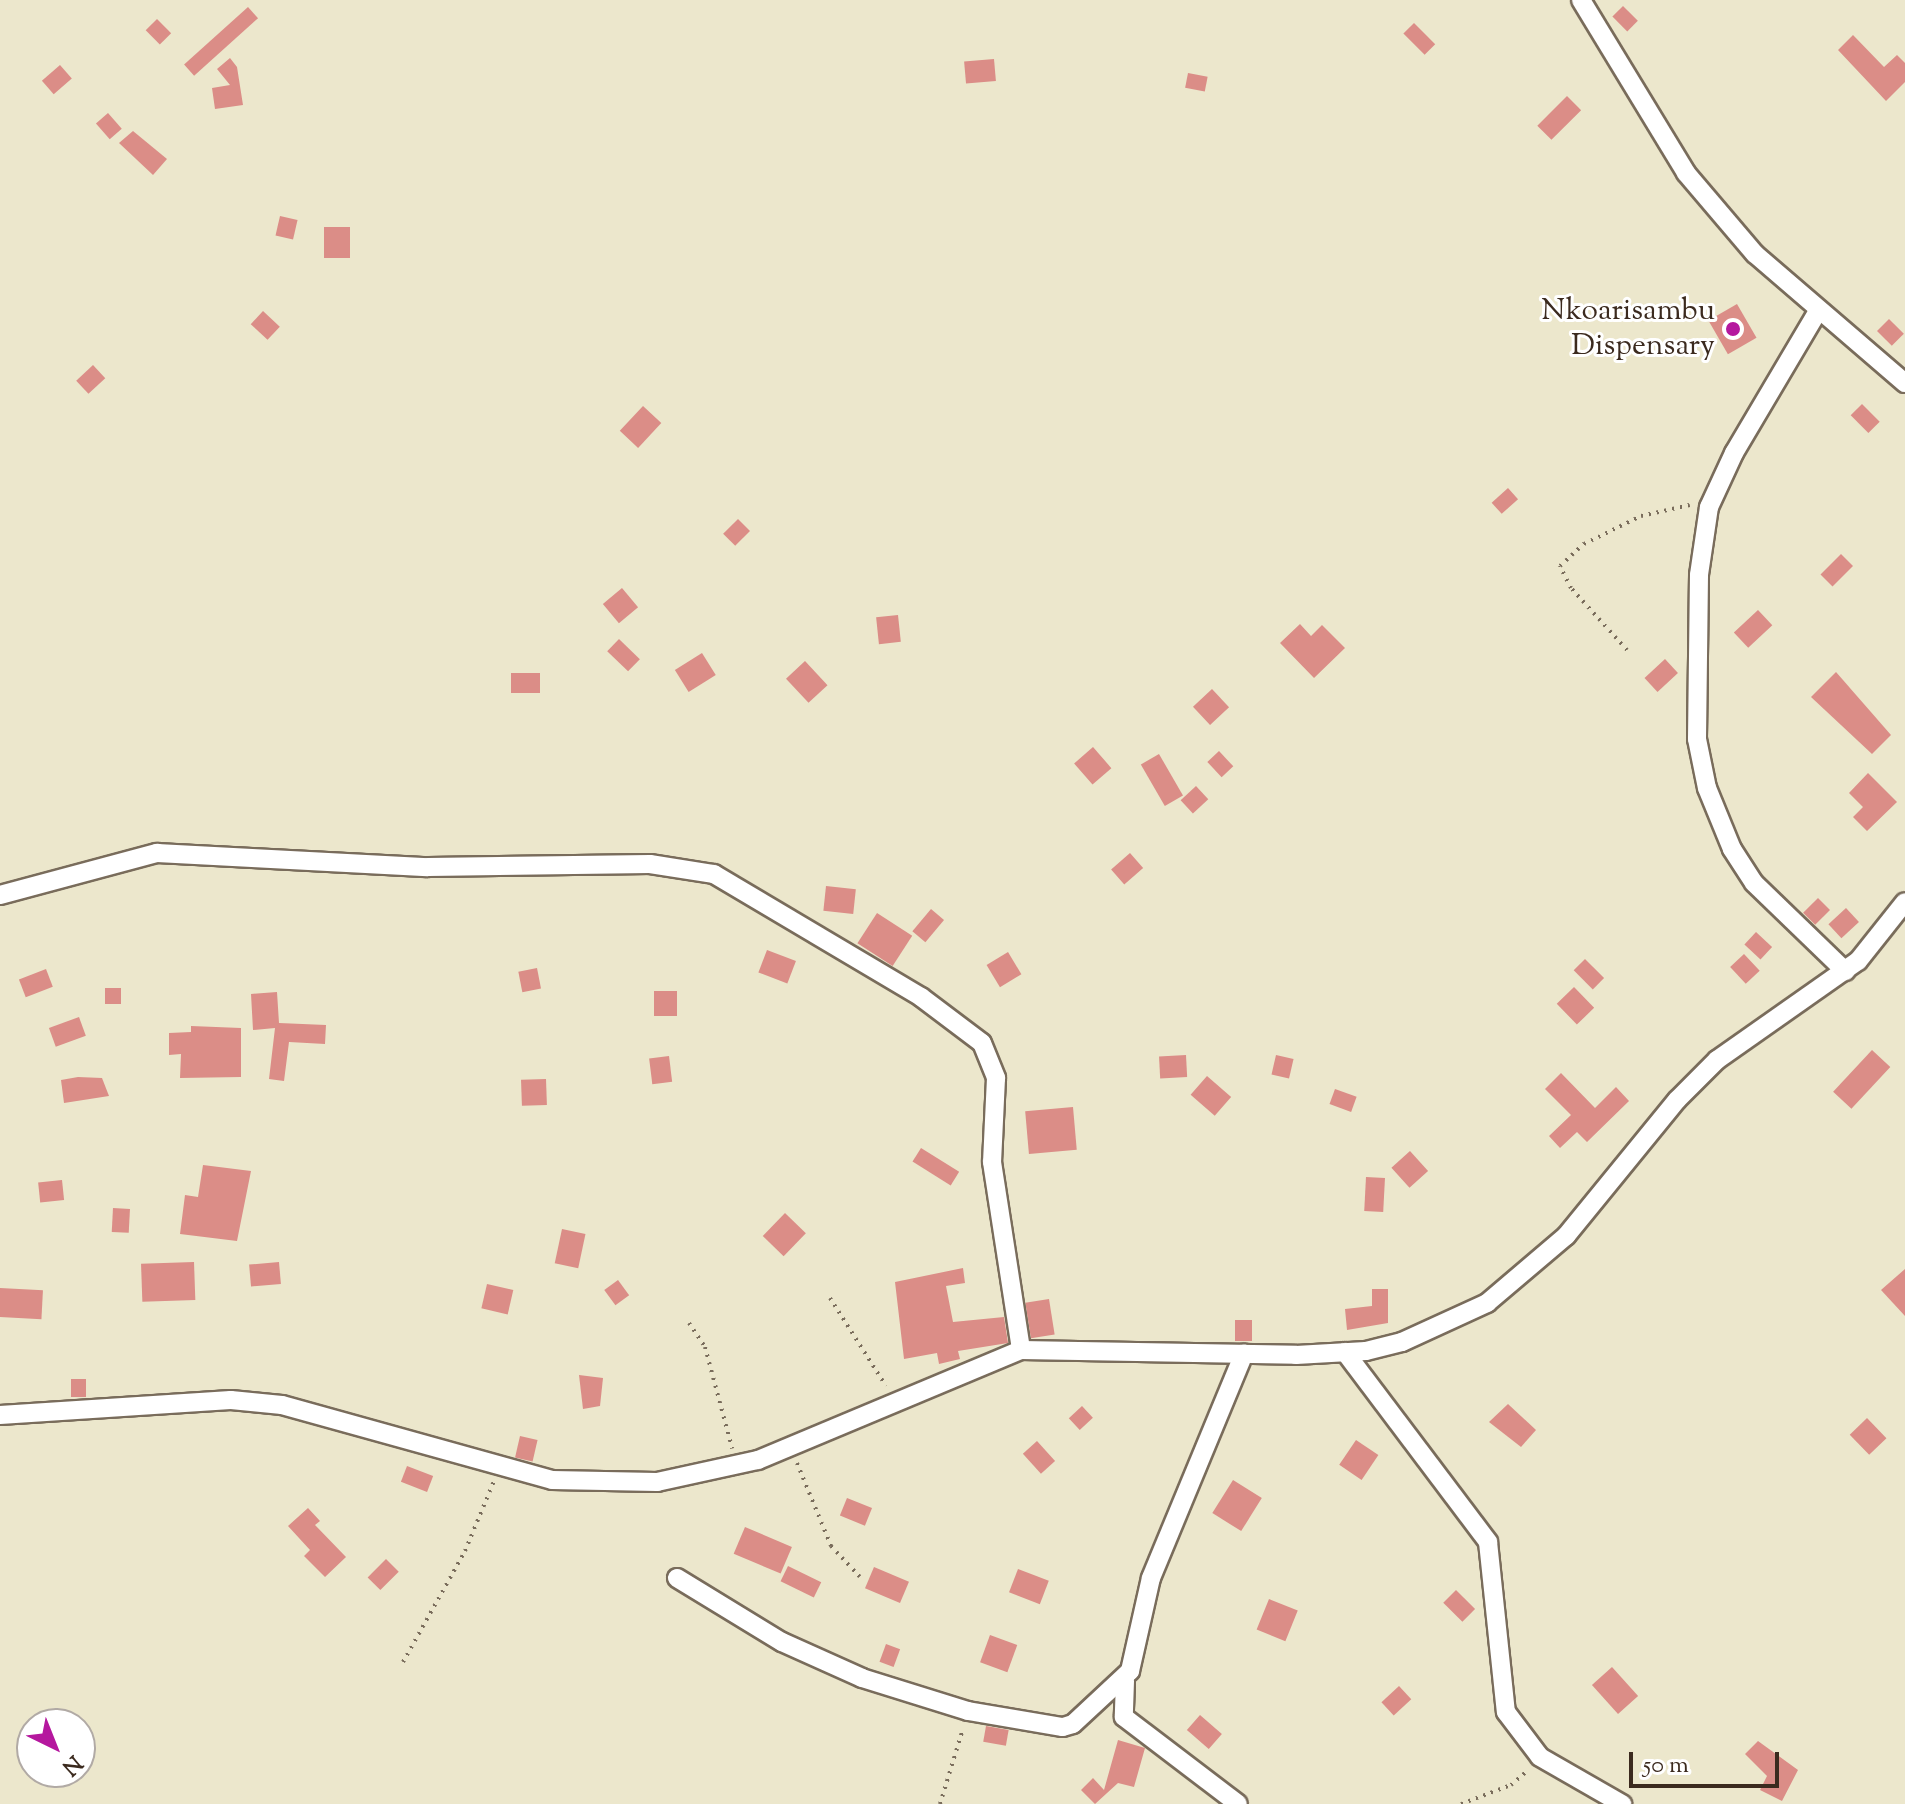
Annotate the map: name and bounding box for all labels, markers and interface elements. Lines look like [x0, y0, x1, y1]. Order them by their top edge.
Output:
place label: Nkoarisambu Dispensary [1541, 294, 1715, 364]
marker: Nkoarisambu Dispensary [1722, 318, 1744, 340]
north arrow [16, 1708, 96, 1788]
scale bar [1633, 1736, 1783, 1786]
text: N [54, 1746, 88, 1782]
text: 50 m [1643, 1749, 1689, 1783]

